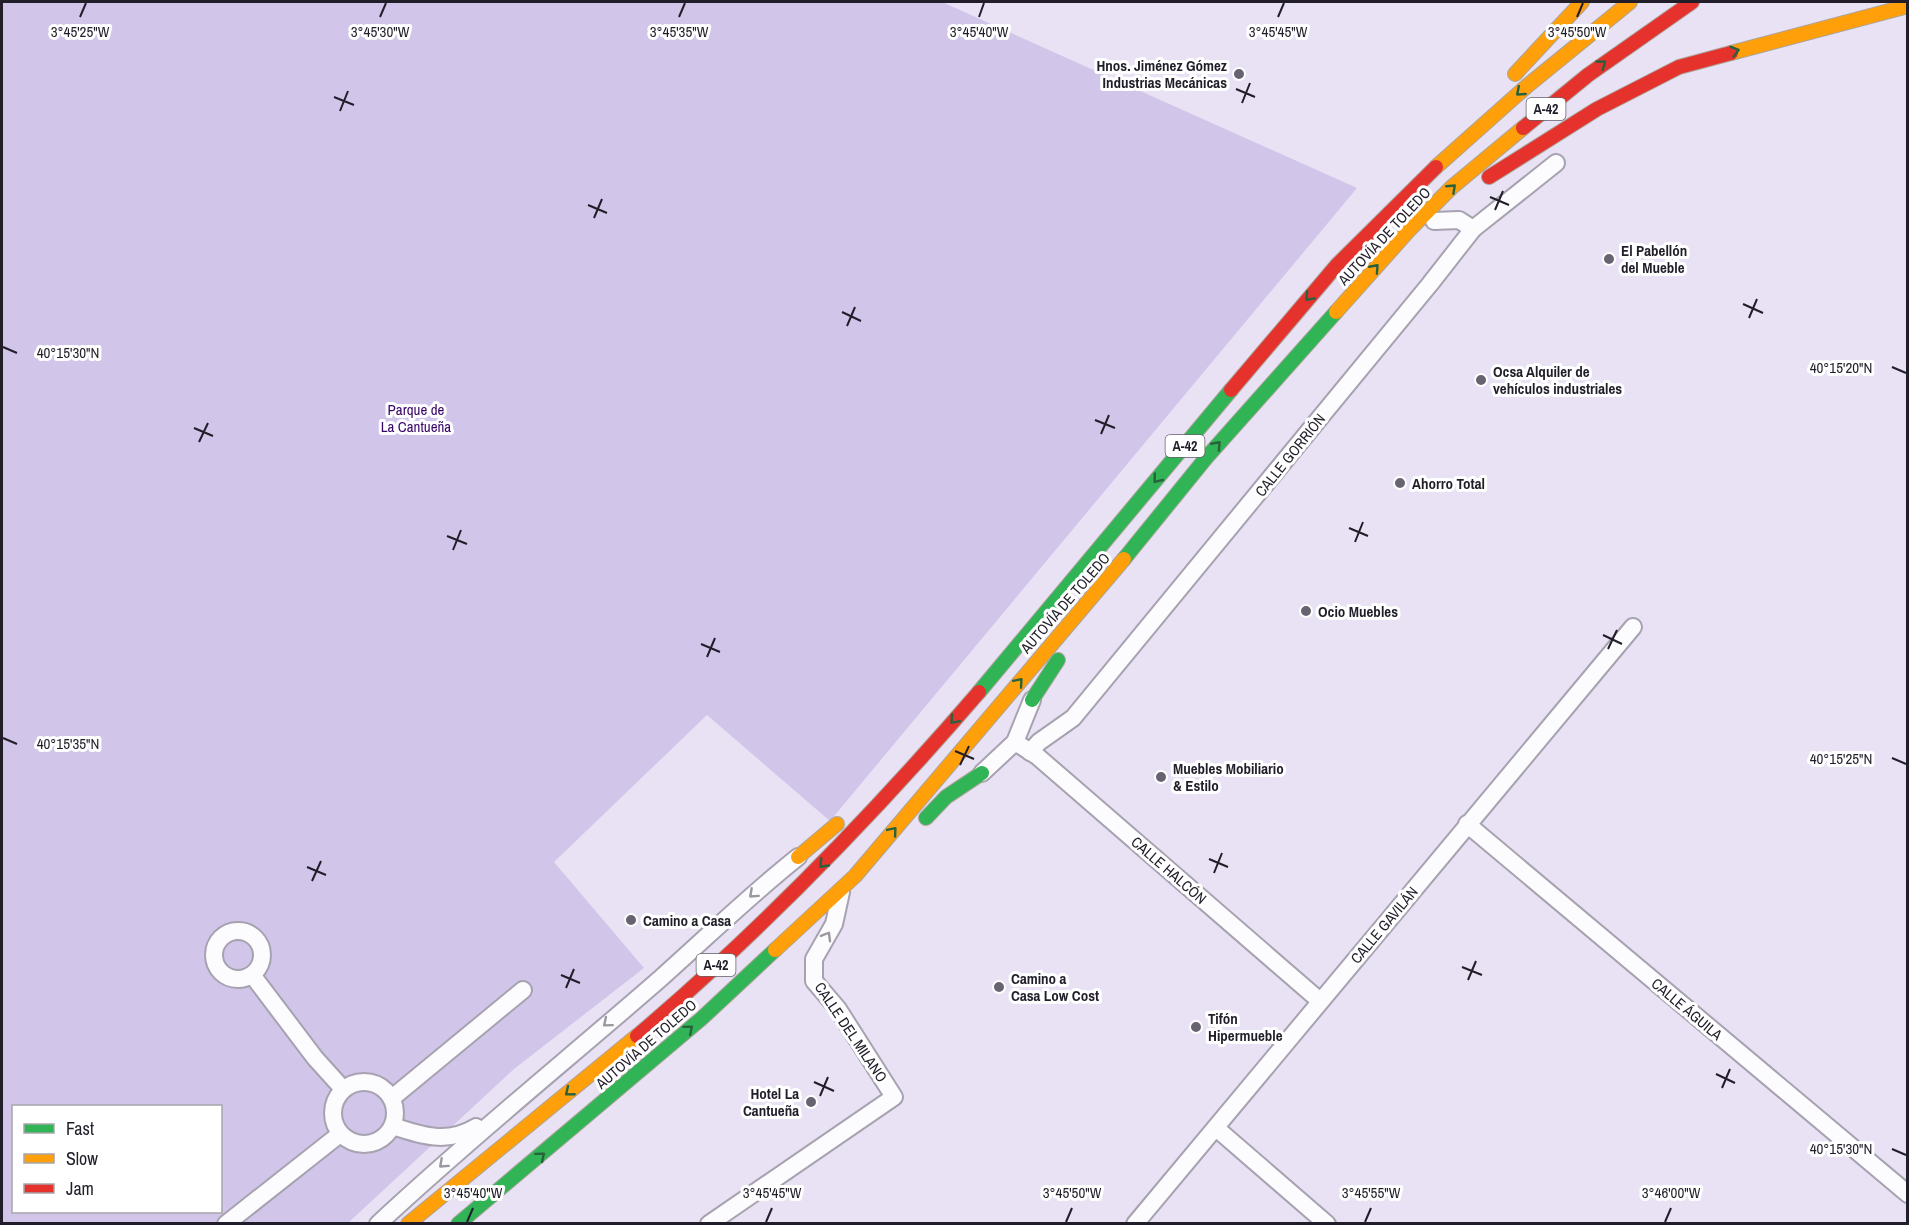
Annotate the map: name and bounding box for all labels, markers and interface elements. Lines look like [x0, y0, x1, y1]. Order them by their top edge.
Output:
text: 3°45'25"W [51, 21, 110, 42]
text: 3°45'30"W [351, 21, 410, 42]
text: 3°45'35"W [650, 21, 709, 42]
text: 3°45'40"W [950, 21, 1009, 42]
text: 3°45'45"W [1249, 21, 1308, 42]
text: 3°45'50"W [1548, 21, 1607, 42]
one-way arrow [1729, 46, 1740, 58]
place label: Hnos. Jiménez Gómez Industrias Mecánicas [1096, 55, 1227, 93]
one-way arrow [1596, 61, 1607, 72]
marker: Hnos. Jiménez Gómez Industrias Mecánicas [1232, 67, 1246, 81]
one-way arrow [1516, 85, 1527, 96]
road number: A-42 [1526, 98, 1566, 120]
street label: AUTOVÍA DE TOLEDO [1332, 182, 1435, 290]
one-way arrow [1445, 184, 1456, 195]
place label: El Pabellón del Mueble [1621, 240, 1687, 278]
marker: El Pabellón del Mueble [1602, 252, 1616, 266]
one-way arrow [1368, 265, 1379, 275]
one-way arrow [1305, 291, 1316, 301]
text: 40°15'30"N [37, 342, 99, 363]
text: 40°15'20"N [1810, 357, 1872, 378]
place label: Ocsa Alquiler de vehículos industriales [1493, 361, 1622, 399]
marker: Ocsa Alquiler de vehículos industriales [1474, 373, 1488, 387]
park label: Parque de La Cantueña [381, 399, 451, 437]
street label: CALLE GORRIÓN [1250, 409, 1330, 501]
road number: A-42 [1166, 435, 1204, 457]
one-way arrow [1210, 441, 1221, 452]
one-way arrow [1154, 472, 1165, 483]
place label: Ahorro Total [1412, 473, 1485, 494]
marker: Ahorro Total [1393, 476, 1407, 490]
street label: AUTOVÍA DE TOLEDO [1015, 548, 1115, 659]
place label: Ocio Muebles [1318, 601, 1398, 622]
marker: Ocio Muebles [1299, 604, 1313, 618]
one-way arrow [1012, 678, 1023, 689]
one-way arrow [950, 713, 961, 724]
text: 40°15'35"N [37, 733, 99, 754]
text: 40°15'25"N [1810, 748, 1872, 769]
place label: Muebles Mobiliario & Estilo [1173, 758, 1284, 796]
marker: Muebles Mobiliario & Estilo [1154, 770, 1168, 784]
one-way arrow [886, 827, 897, 838]
street label: CALLE HALCÓN [1127, 831, 1211, 909]
one-way arrow [819, 856, 830, 867]
street label: CALLE GAVILÁN [1345, 882, 1423, 968]
one-way arrow [749, 887, 759, 898]
place label: Camino a Casa [643, 910, 731, 931]
marker: Camino a Casa [624, 913, 638, 927]
one-way arrow [820, 932, 831, 942]
road number: A-42 [696, 954, 736, 976]
place label: Camino a Casa Low Cost [1011, 968, 1099, 1006]
street label: CALLE ÁGUILA [1647, 973, 1728, 1045]
street label: CALLE DEL MILANO [810, 978, 892, 1086]
marker: Camino a Casa Low Cost [992, 980, 1006, 994]
street label: AUTOVÍA DE TOLEDO [590, 994, 701, 1094]
place label: Tifón Hipermueble [1208, 1008, 1283, 1046]
one-way arrow [603, 1016, 614, 1027]
marker: Tifón Hipermueble [1189, 1020, 1203, 1034]
one-way arrow [682, 1026, 693, 1037]
place label: Hotel La Cantueña [743, 1083, 799, 1121]
one-way arrow [565, 1085, 576, 1096]
marker: Hotel La Cantueña [804, 1095, 818, 1109]
legend [12, 1105, 222, 1213]
text: Fast [66, 1116, 94, 1141]
text: 40°15'30"N [1810, 1138, 1872, 1159]
text: Slow [66, 1146, 98, 1171]
one-way arrow [534, 1152, 545, 1163]
one-way arrow [439, 1157, 450, 1168]
text: Jam [66, 1176, 94, 1201]
text: 3°45'40"W [444, 1182, 503, 1203]
text: 3°45'45"W [743, 1182, 802, 1203]
text: 3°45'50"W [1043, 1182, 1102, 1203]
text: 3°45'55"W [1342, 1182, 1401, 1203]
text: 3°46'00"W [1642, 1182, 1701, 1203]

